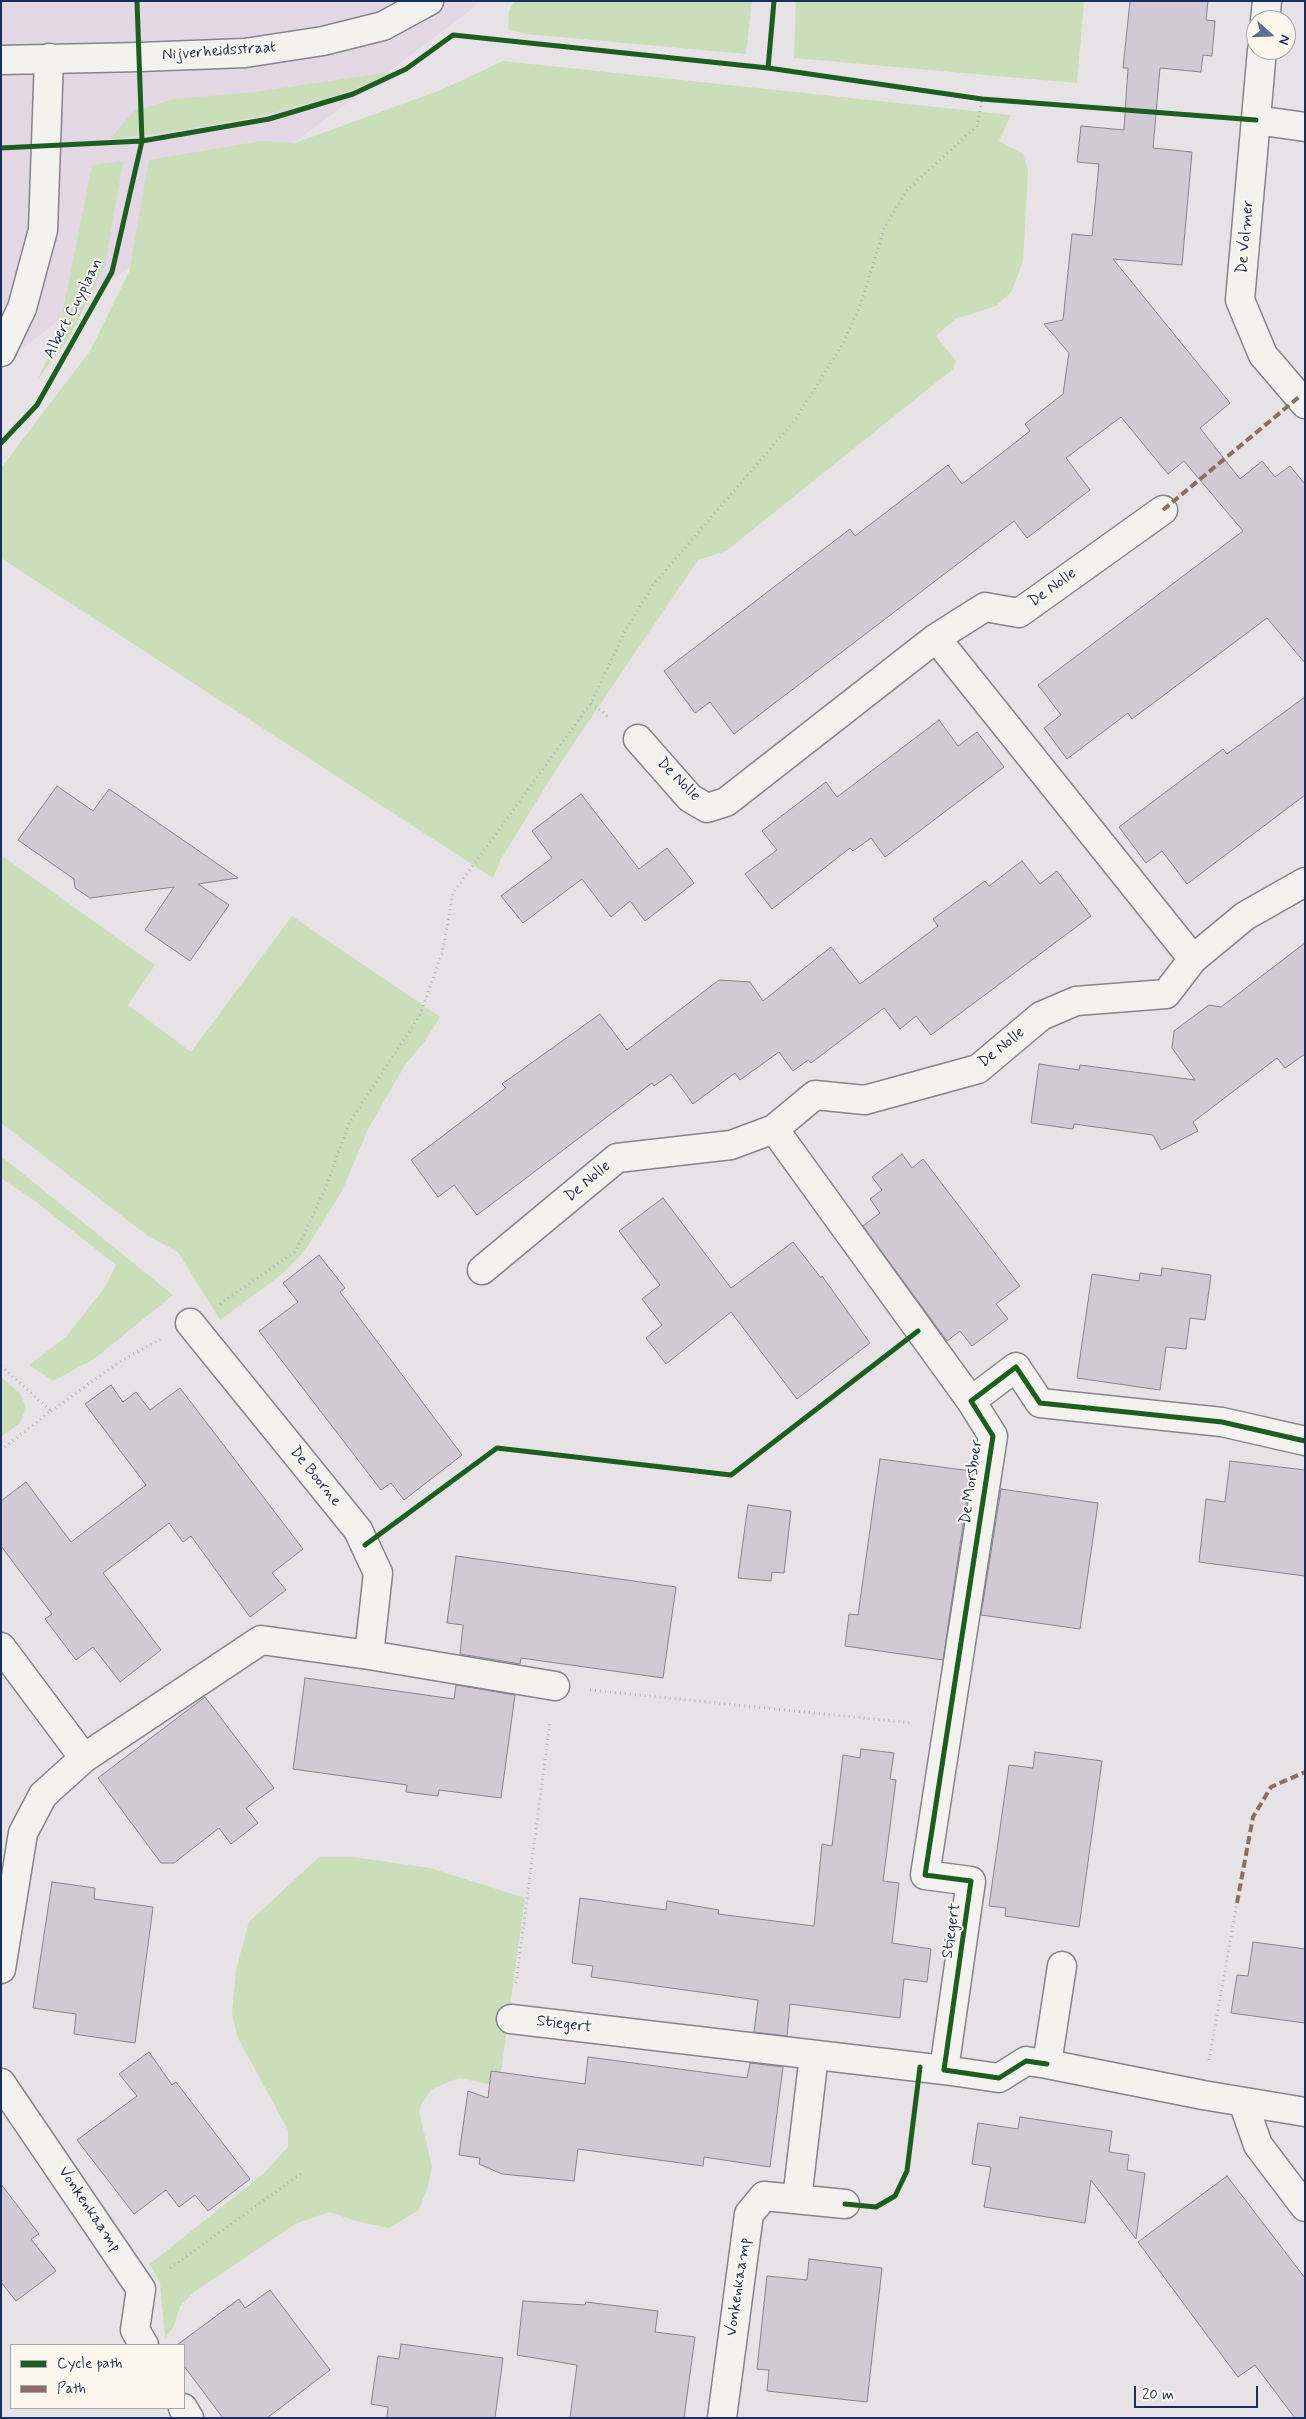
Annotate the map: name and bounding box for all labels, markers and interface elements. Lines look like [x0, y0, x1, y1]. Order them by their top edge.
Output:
north arrow [1246, 10, 1296, 60]
text: N [1274, 32, 1294, 47]
street label: Nijverheidsstraat [161, 38, 277, 66]
street label: De Volmer [1233, 199, 1259, 275]
street label: Albert Cuyplaan [40, 256, 108, 362]
street label: De Nolle [1025, 564, 1081, 612]
street label: De Nolle [652, 754, 704, 806]
street label: De Nolle [975, 1023, 1029, 1073]
street label: De Nolle [561, 1157, 615, 1207]
street label: De Morsboer [957, 1439, 987, 1525]
street label: De Boorne [285, 1443, 345, 1511]
street label: Stiegert [939, 1902, 965, 1960]
street label: Stiegert [535, 2012, 593, 2038]
street label: Vonkenkaamp [53, 2163, 125, 2257]
street label: Vonkenkaamp [723, 2236, 755, 2338]
legend [10, 2344, 185, 2409]
text: Cycle path [57, 2354, 122, 2374]
scale bar [1136, 2376, 1260, 2408]
text: Path [57, 2379, 86, 2399]
text: 20 m [1142, 2385, 1174, 2405]

